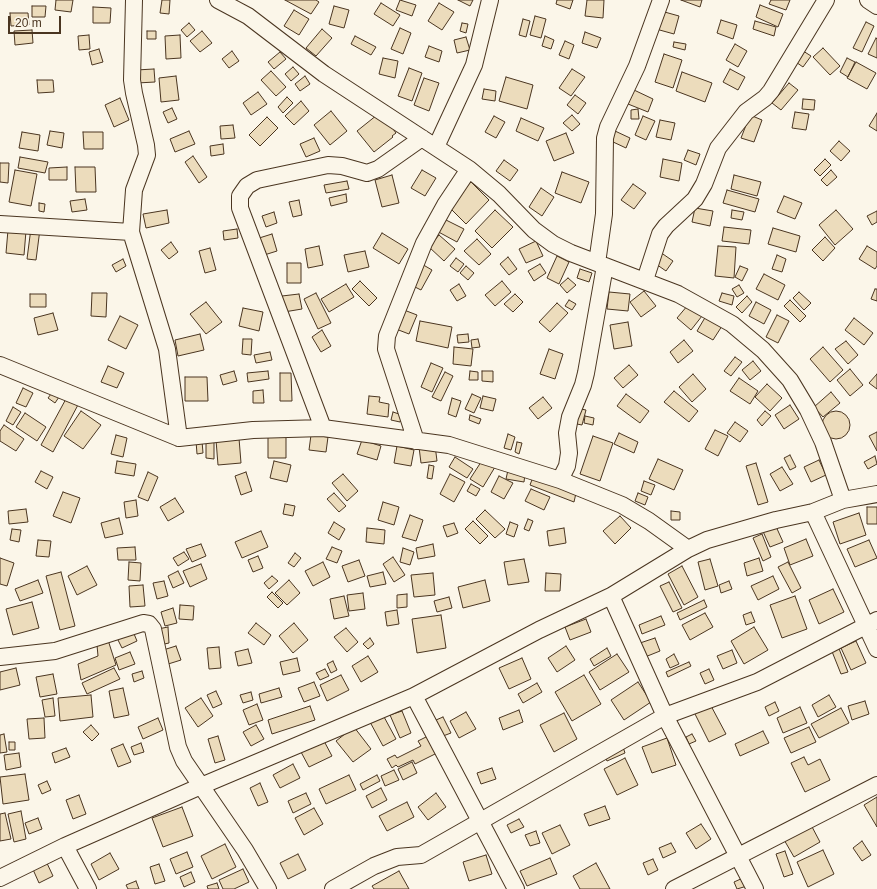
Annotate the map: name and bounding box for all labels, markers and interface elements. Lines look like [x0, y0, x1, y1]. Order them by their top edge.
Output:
scale bar [10, 8, 63, 34]
text: 20 m [15, 16, 42, 30]

